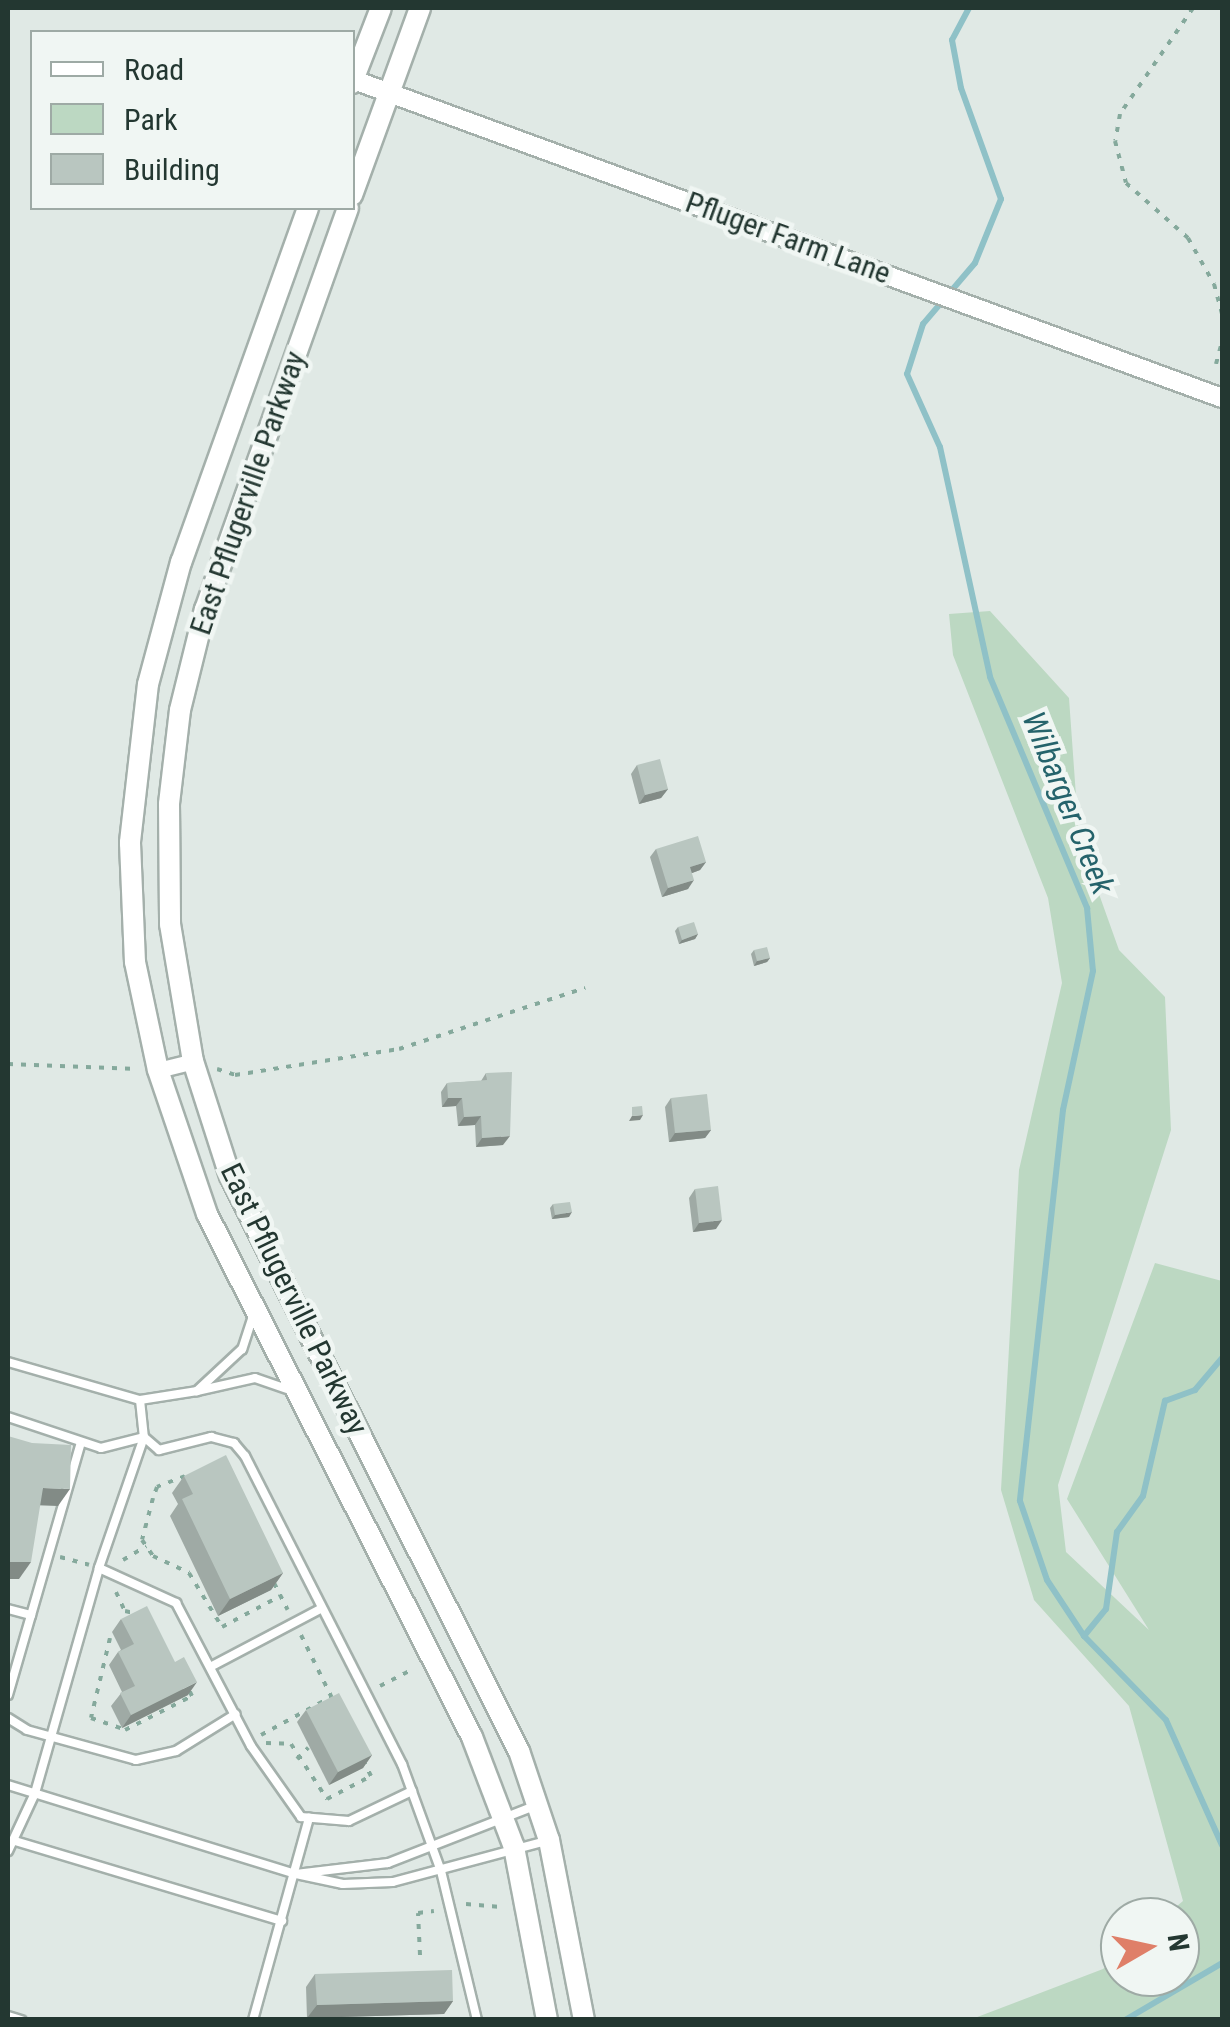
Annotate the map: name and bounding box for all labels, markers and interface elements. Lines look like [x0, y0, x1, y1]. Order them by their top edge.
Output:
legend [30, 30, 355, 210]
text: Road [124, 52, 184, 87]
text: Park [124, 102, 178, 137]
text: Building [124, 152, 220, 187]
street label: Pfluger Farm Lane [681, 184, 895, 292]
street label: East Pflugerville Parkway [183, 347, 313, 639]
water label: Wilbarger Creek [1014, 706, 1122, 900]
street label: East Pflugerville Parkway [213, 1157, 375, 1441]
north arrow [1100, 1897, 1200, 1997]
text: N [1161, 1931, 1196, 1954]

